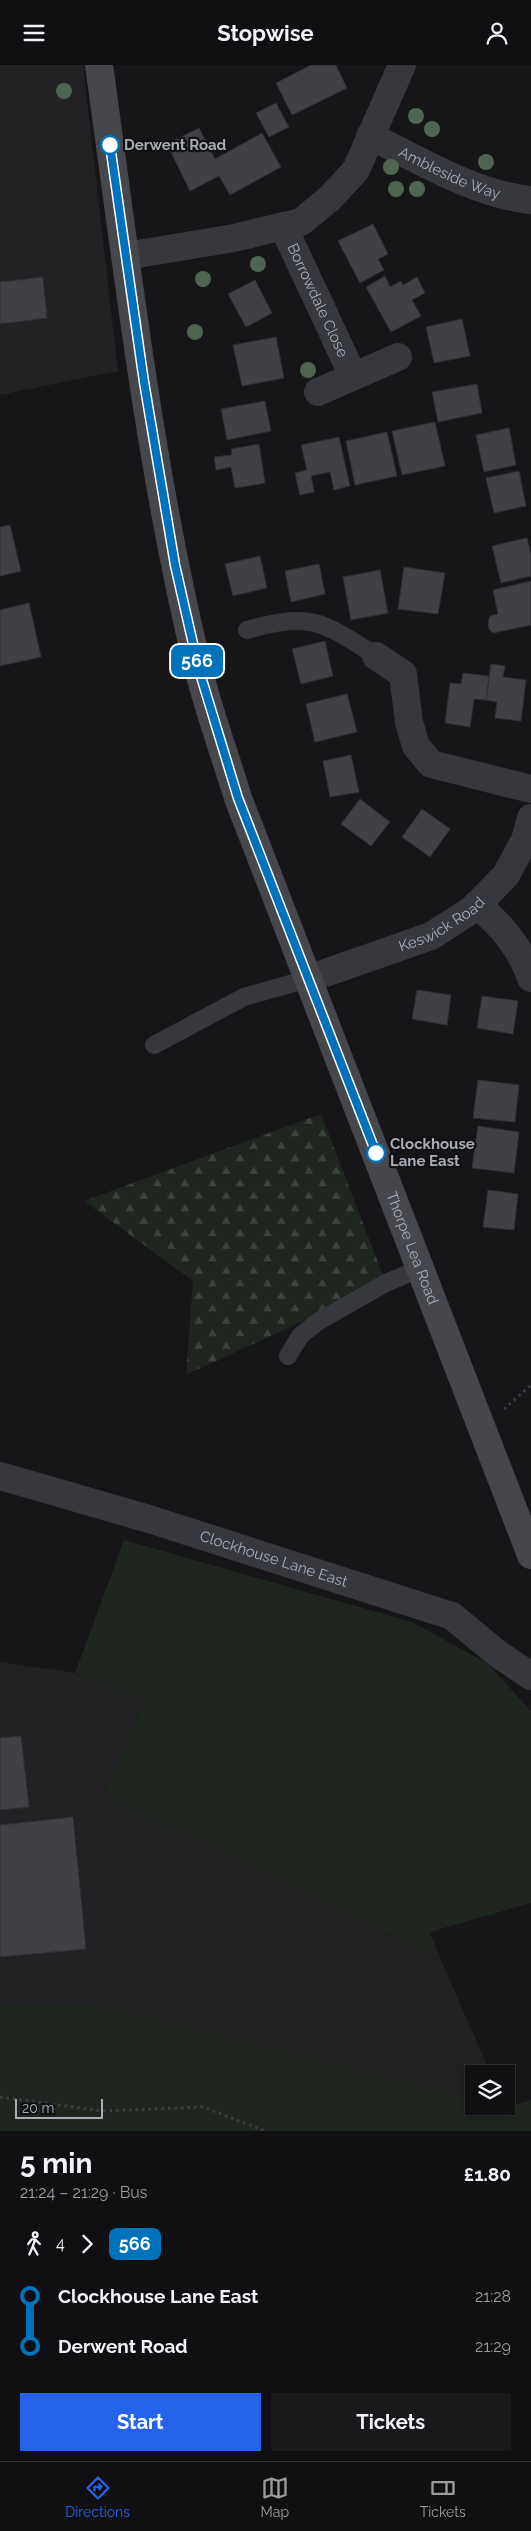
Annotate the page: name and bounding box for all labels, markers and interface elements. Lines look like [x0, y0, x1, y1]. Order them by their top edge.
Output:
icon: menu [20, 19, 48, 47]
icon: person [483, 19, 511, 47]
text: Stopwise [217, 20, 314, 46]
marker: Derwent Road [100, 135, 120, 155]
place label: Derwent Road [124, 136, 227, 154]
street label: Ambleside Way [396, 143, 502, 203]
street label: Borrowdale Close [283, 241, 352, 360]
line badge: 566 [168, 645, 226, 677]
text: 566 [181, 650, 213, 671]
street label: Keswick Road [396, 893, 489, 956]
place label: Clockhouse Lane East [390, 1135, 475, 1170]
marker: Clockhouse Lane East [366, 1143, 386, 1163]
street label: Thorpe Lea Road [382, 1189, 442, 1307]
street label: Clockhouse Lane East [198, 1527, 350, 1591]
map controls [465, 2065, 515, 2115]
button: layers [465, 2065, 515, 2115]
scale bar [15, 2096, 102, 2119]
text: 20 m [22, 2100, 54, 2116]
text: 5 min [20, 2147, 92, 2180]
text: £1.80 [464, 2163, 511, 2185]
text: 21:24 – 21:29 · Bus [20, 2183, 148, 2202]
icon: walk [20, 2230, 48, 2258]
icon: forward [73, 2230, 101, 2258]
text: 566 [119, 2233, 151, 2254]
text: 4 [56, 2234, 65, 2253]
text: Clockhouse Lane East [58, 2285, 258, 2307]
text: 21:28 [475, 2287, 511, 2306]
text: Derwent Road [58, 2335, 188, 2357]
text: 21:29 [475, 2337, 511, 2356]
button: Start [20, 2393, 261, 2451]
button: Tickets [271, 2393, 511, 2451]
tab: Directions [65, 2474, 130, 2520]
tab: Map [261, 2474, 289, 2520]
tab: Tickets [420, 2474, 466, 2520]

